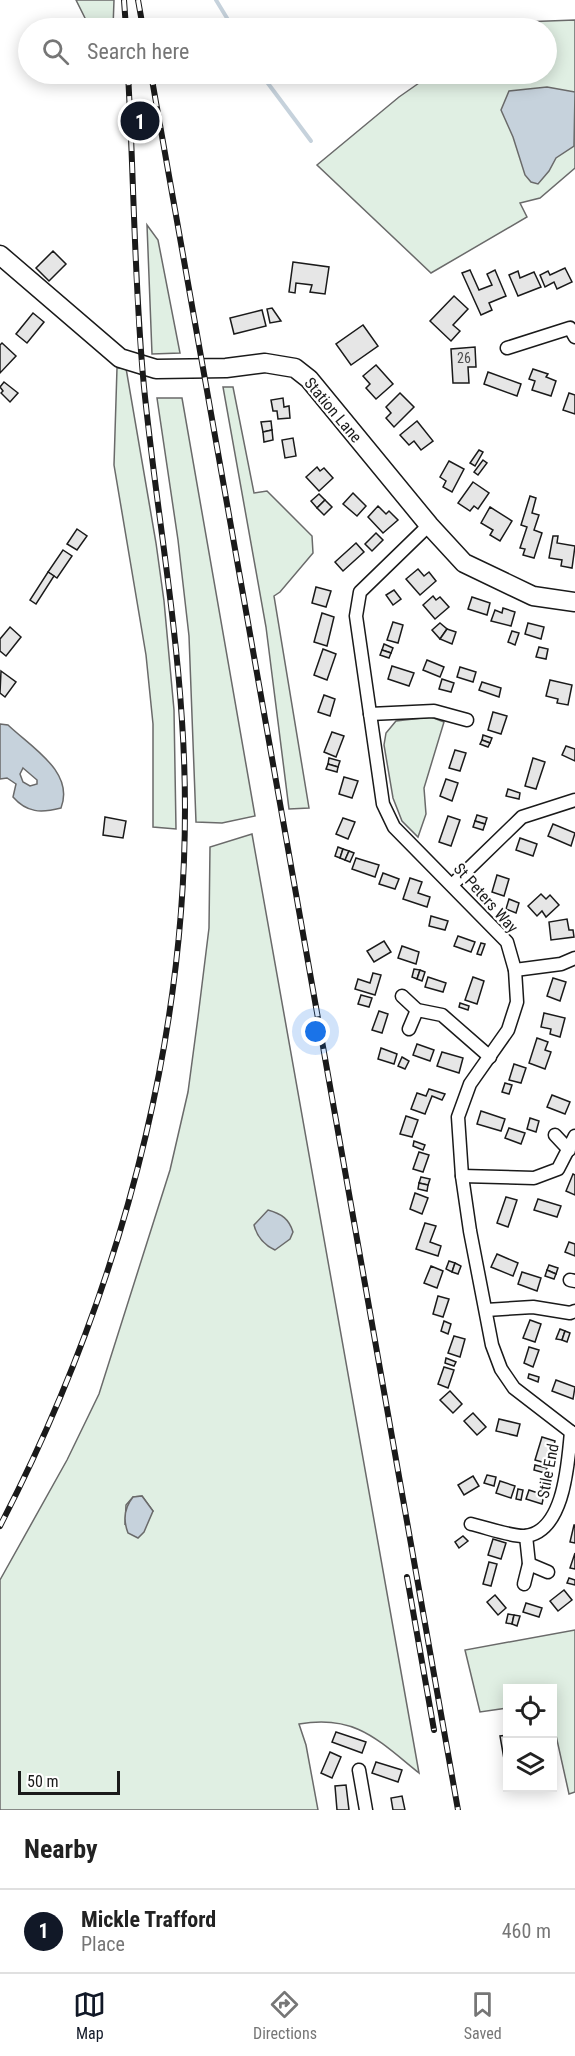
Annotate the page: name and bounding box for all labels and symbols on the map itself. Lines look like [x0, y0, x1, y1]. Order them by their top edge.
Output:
pin: 1 [120, 98, 160, 144]
house number: 26 [457, 350, 471, 366]
street label: Station Lane [300, 374, 366, 446]
street label: St Peters Way [450, 859, 522, 937]
your location [301, 1017, 330, 1046]
street label: Stile End [533, 1442, 563, 1500]
scale bar [18, 1768, 120, 1796]

